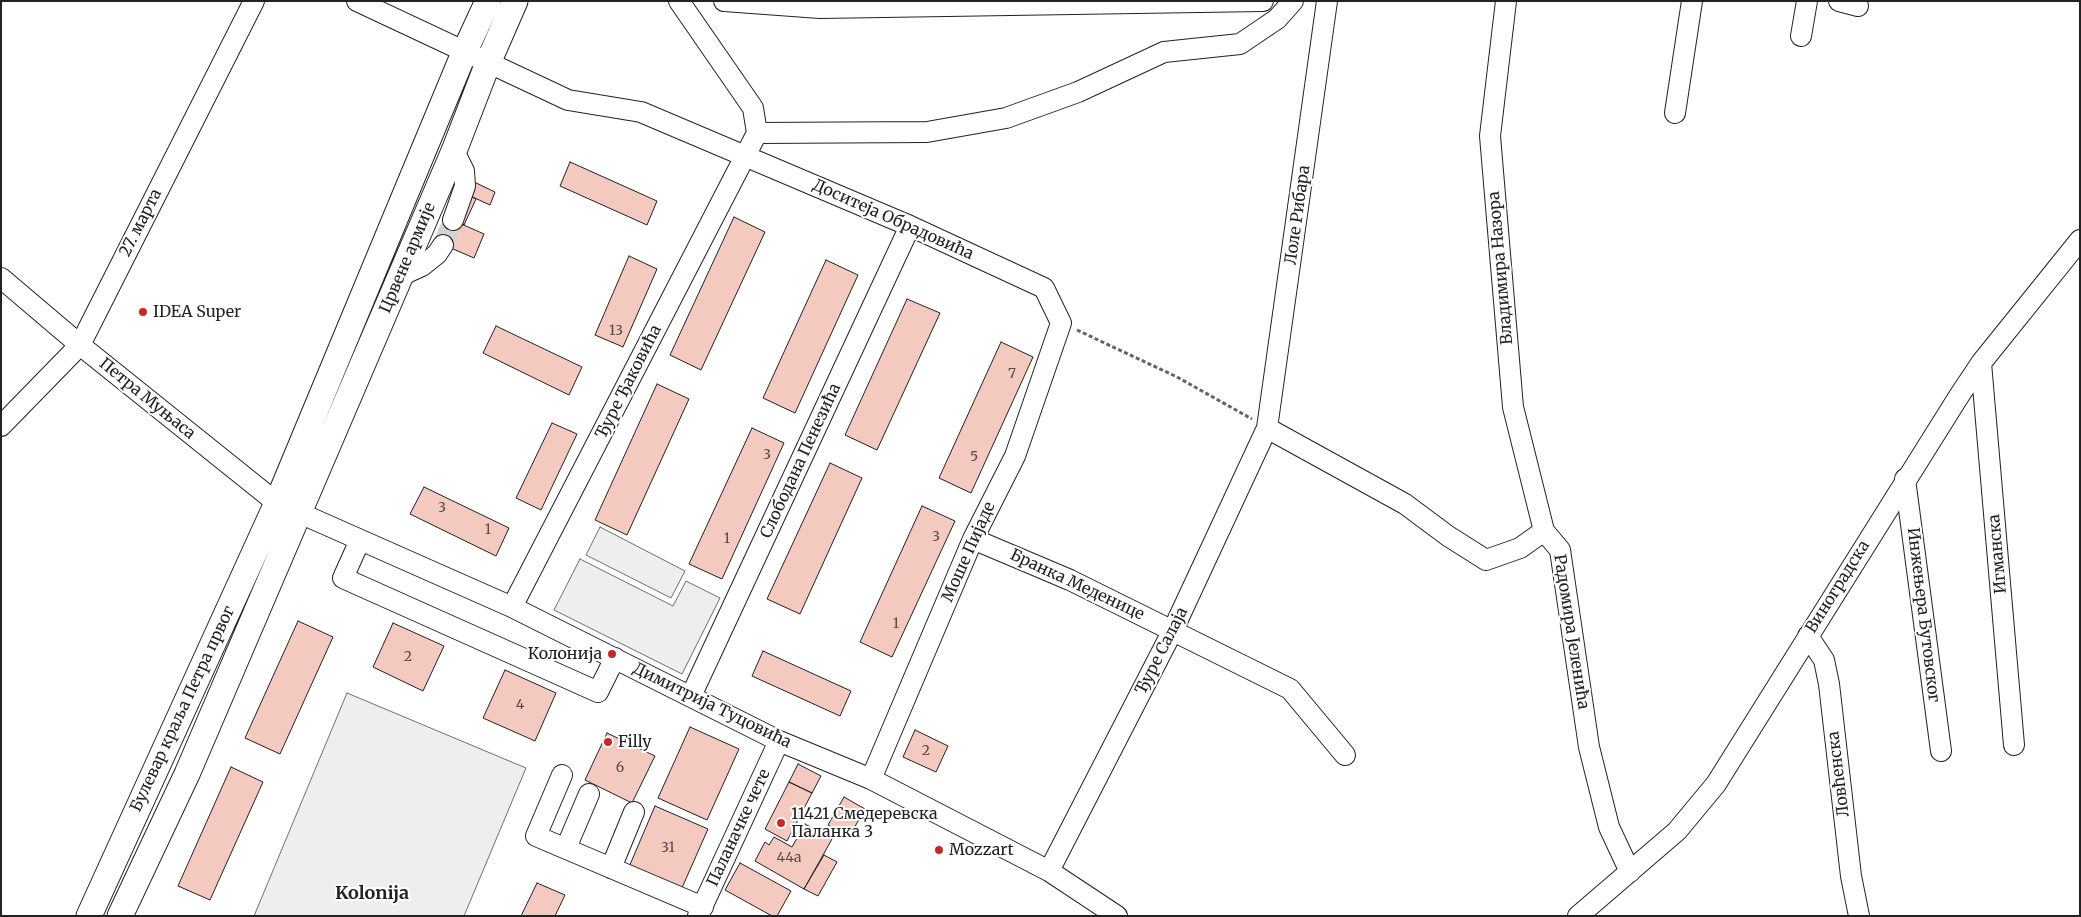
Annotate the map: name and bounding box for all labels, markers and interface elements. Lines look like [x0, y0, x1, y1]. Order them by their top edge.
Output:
street label: Лоле Рибара [1282, 164, 1314, 266]
street label: Доситеја Обрадовића [810, 176, 976, 264]
street label: 27. марта [116, 186, 166, 260]
street label: Владимира Назора [1485, 191, 1517, 345]
street label: Црвене армије [376, 200, 440, 316]
place label: IDEA Super [153, 302, 241, 322]
marker: IDEA Super [137, 306, 149, 318]
street label: Ђуре Ђаковића [592, 322, 666, 442]
house number: 13 [609, 323, 623, 339]
street label: Петра Муњаса [95, 354, 199, 444]
house number: 7 [1008, 366, 1016, 382]
street label: Слободана Пенезића [757, 381, 845, 541]
house number: 3 [763, 447, 771, 463]
house number: 5 [970, 449, 978, 465]
street label: Моше Пијаде [938, 499, 1000, 605]
house number: 3 [438, 500, 446, 516]
street label: Игманска [1985, 513, 2011, 595]
house number: 1 [485, 522, 491, 538]
street label: Инжењера Бутовског [1903, 526, 1943, 704]
house number: 3 [932, 529, 940, 545]
house number: 1 [724, 531, 730, 547]
street label: Виноградска [1802, 537, 1874, 637]
street label: Бранка Меденице [1007, 545, 1147, 625]
street label: Радомира Јеленића [1549, 553, 1593, 711]
street label: Булевар краља Петра првог [127, 603, 239, 815]
street label: Ђуре Салаја [1132, 604, 1192, 698]
house number: 1 [893, 616, 899, 632]
place label: Колонија [528, 644, 602, 664]
marker: Колонија [606, 648, 618, 660]
house number: 2 [404, 649, 412, 665]
street label: Димитрија Туцовића [630, 659, 794, 753]
house number: 4 [516, 697, 524, 713]
street label: Ловћенска [1824, 730, 1854, 818]
place label: Filly [618, 732, 652, 752]
marker: Filly [602, 736, 614, 748]
house number: 2 [922, 743, 930, 759]
house number: 6 [616, 760, 624, 776]
street label: Паланачке чете [703, 766, 775, 890]
place label: 11421 Смедеревска Паланка 3 [791, 804, 938, 842]
marker: 11421 Смедеревска Паланка 3 [775, 817, 787, 829]
house number: 31 [661, 840, 675, 856]
place label: Mozzart [949, 840, 1014, 860]
marker: Mozzart [933, 844, 945, 856]
house number: 44a [777, 850, 801, 866]
district label: Kolonija [335, 883, 409, 905]

